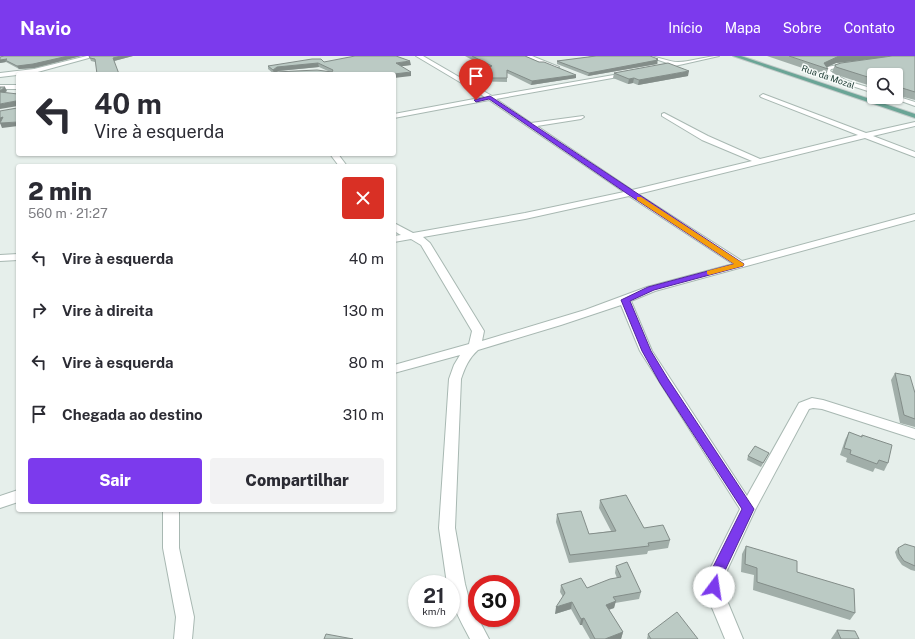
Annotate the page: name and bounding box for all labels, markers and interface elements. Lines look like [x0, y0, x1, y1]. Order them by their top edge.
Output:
text: Navio [20, 17, 71, 39]
text: Início [668, 20, 703, 36]
text: Mapa [725, 20, 761, 36]
text: Sobre [783, 20, 822, 36]
text: Contato [844, 20, 895, 36]
pin [459, 59, 493, 100]
street label: Rua da Mozal [800, 62, 857, 91]
icon: arrive [465, 65, 487, 87]
map controls [867, 68, 903, 104]
button: search [867, 68, 903, 104]
text: 40 m [94, 87, 162, 120]
icon: left [28, 88, 80, 140]
text: Vire à esquerda [94, 121, 224, 142]
text: 2 min [28, 177, 92, 205]
button: close [342, 177, 384, 219]
text: 560 m · 21:27 [28, 206, 108, 221]
icon: left [28, 247, 50, 269]
text: Vire à esquerda [62, 250, 174, 267]
text: 40 m [349, 250, 384, 267]
icon: right [28, 299, 50, 321]
text: Vire à direita [62, 302, 153, 319]
text: 130 m [343, 302, 384, 319]
icon: left [28, 351, 50, 373]
text: Vire à esquerda [62, 354, 174, 371]
text: 80 m [349, 354, 384, 371]
icon: arrive [28, 403, 50, 425]
text: Chegada ao destino [62, 406, 203, 423]
text: 310 m [343, 406, 384, 423]
button: Sair [28, 458, 202, 504]
button: Compartilhar [210, 458, 384, 504]
position arrow [693, 566, 735, 608]
speed limit sign: 30 [468, 575, 520, 627]
text: 21 [423, 584, 445, 608]
text: km/h [422, 605, 446, 617]

